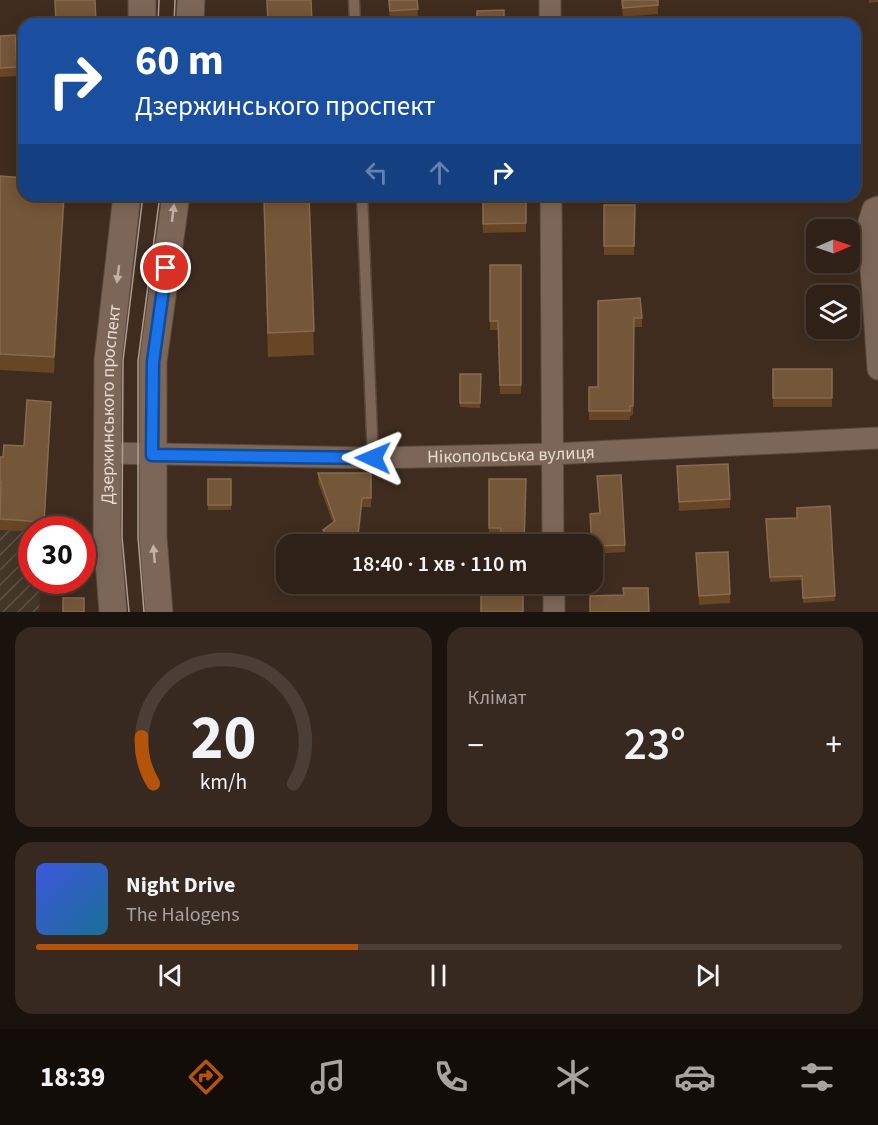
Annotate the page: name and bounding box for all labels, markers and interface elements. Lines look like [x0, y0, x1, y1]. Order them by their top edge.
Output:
text: 60 m [135, 31, 224, 91]
icon: right [36, 42, 114, 120]
text: Дзержинського проспект [135, 87, 436, 126]
icon: left [360, 156, 393, 189]
icon: ahead [423, 156, 456, 189]
icon: right [486, 156, 519, 189]
one-way arrow [169, 204, 178, 223]
north arrow [806, 219, 860, 273]
map controls [806, 219, 860, 339]
pin [140, 242, 191, 293]
icon: arrive [149, 251, 182, 284]
one-way arrow [114, 265, 123, 284]
button: layers [806, 285, 860, 339]
street label: Дзержинського проспект [95, 303, 127, 505]
position arrow [341, 426, 405, 490]
street label: Нікопольська вулиця [427, 439, 595, 469]
speed limit sign: 30 [18, 516, 96, 594]
one-way arrow [149, 544, 159, 563]
text: 18:40 · 1 хв · 110 m [352, 548, 527, 580]
text: Клімат [468, 684, 527, 712]
text: 20 [190, 694, 256, 783]
text: 23° [624, 713, 686, 777]
text: − [468, 722, 484, 769]
text: + [826, 722, 842, 769]
text: km/h [199, 767, 247, 798]
text: Night Drive [126, 869, 235, 901]
text: The Halogens [126, 901, 240, 929]
icon: previous [154, 959, 187, 992]
icon: pause [422, 959, 455, 992]
icon: next [691, 959, 724, 992]
icon: directions [185, 1056, 227, 1098]
icon: music [307, 1056, 349, 1098]
icon: phone [430, 1056, 472, 1098]
icon: climate [552, 1056, 594, 1098]
icon: car [674, 1056, 716, 1098]
icon: filters [796, 1056, 838, 1098]
text: 18:39 [40, 1058, 105, 1097]

